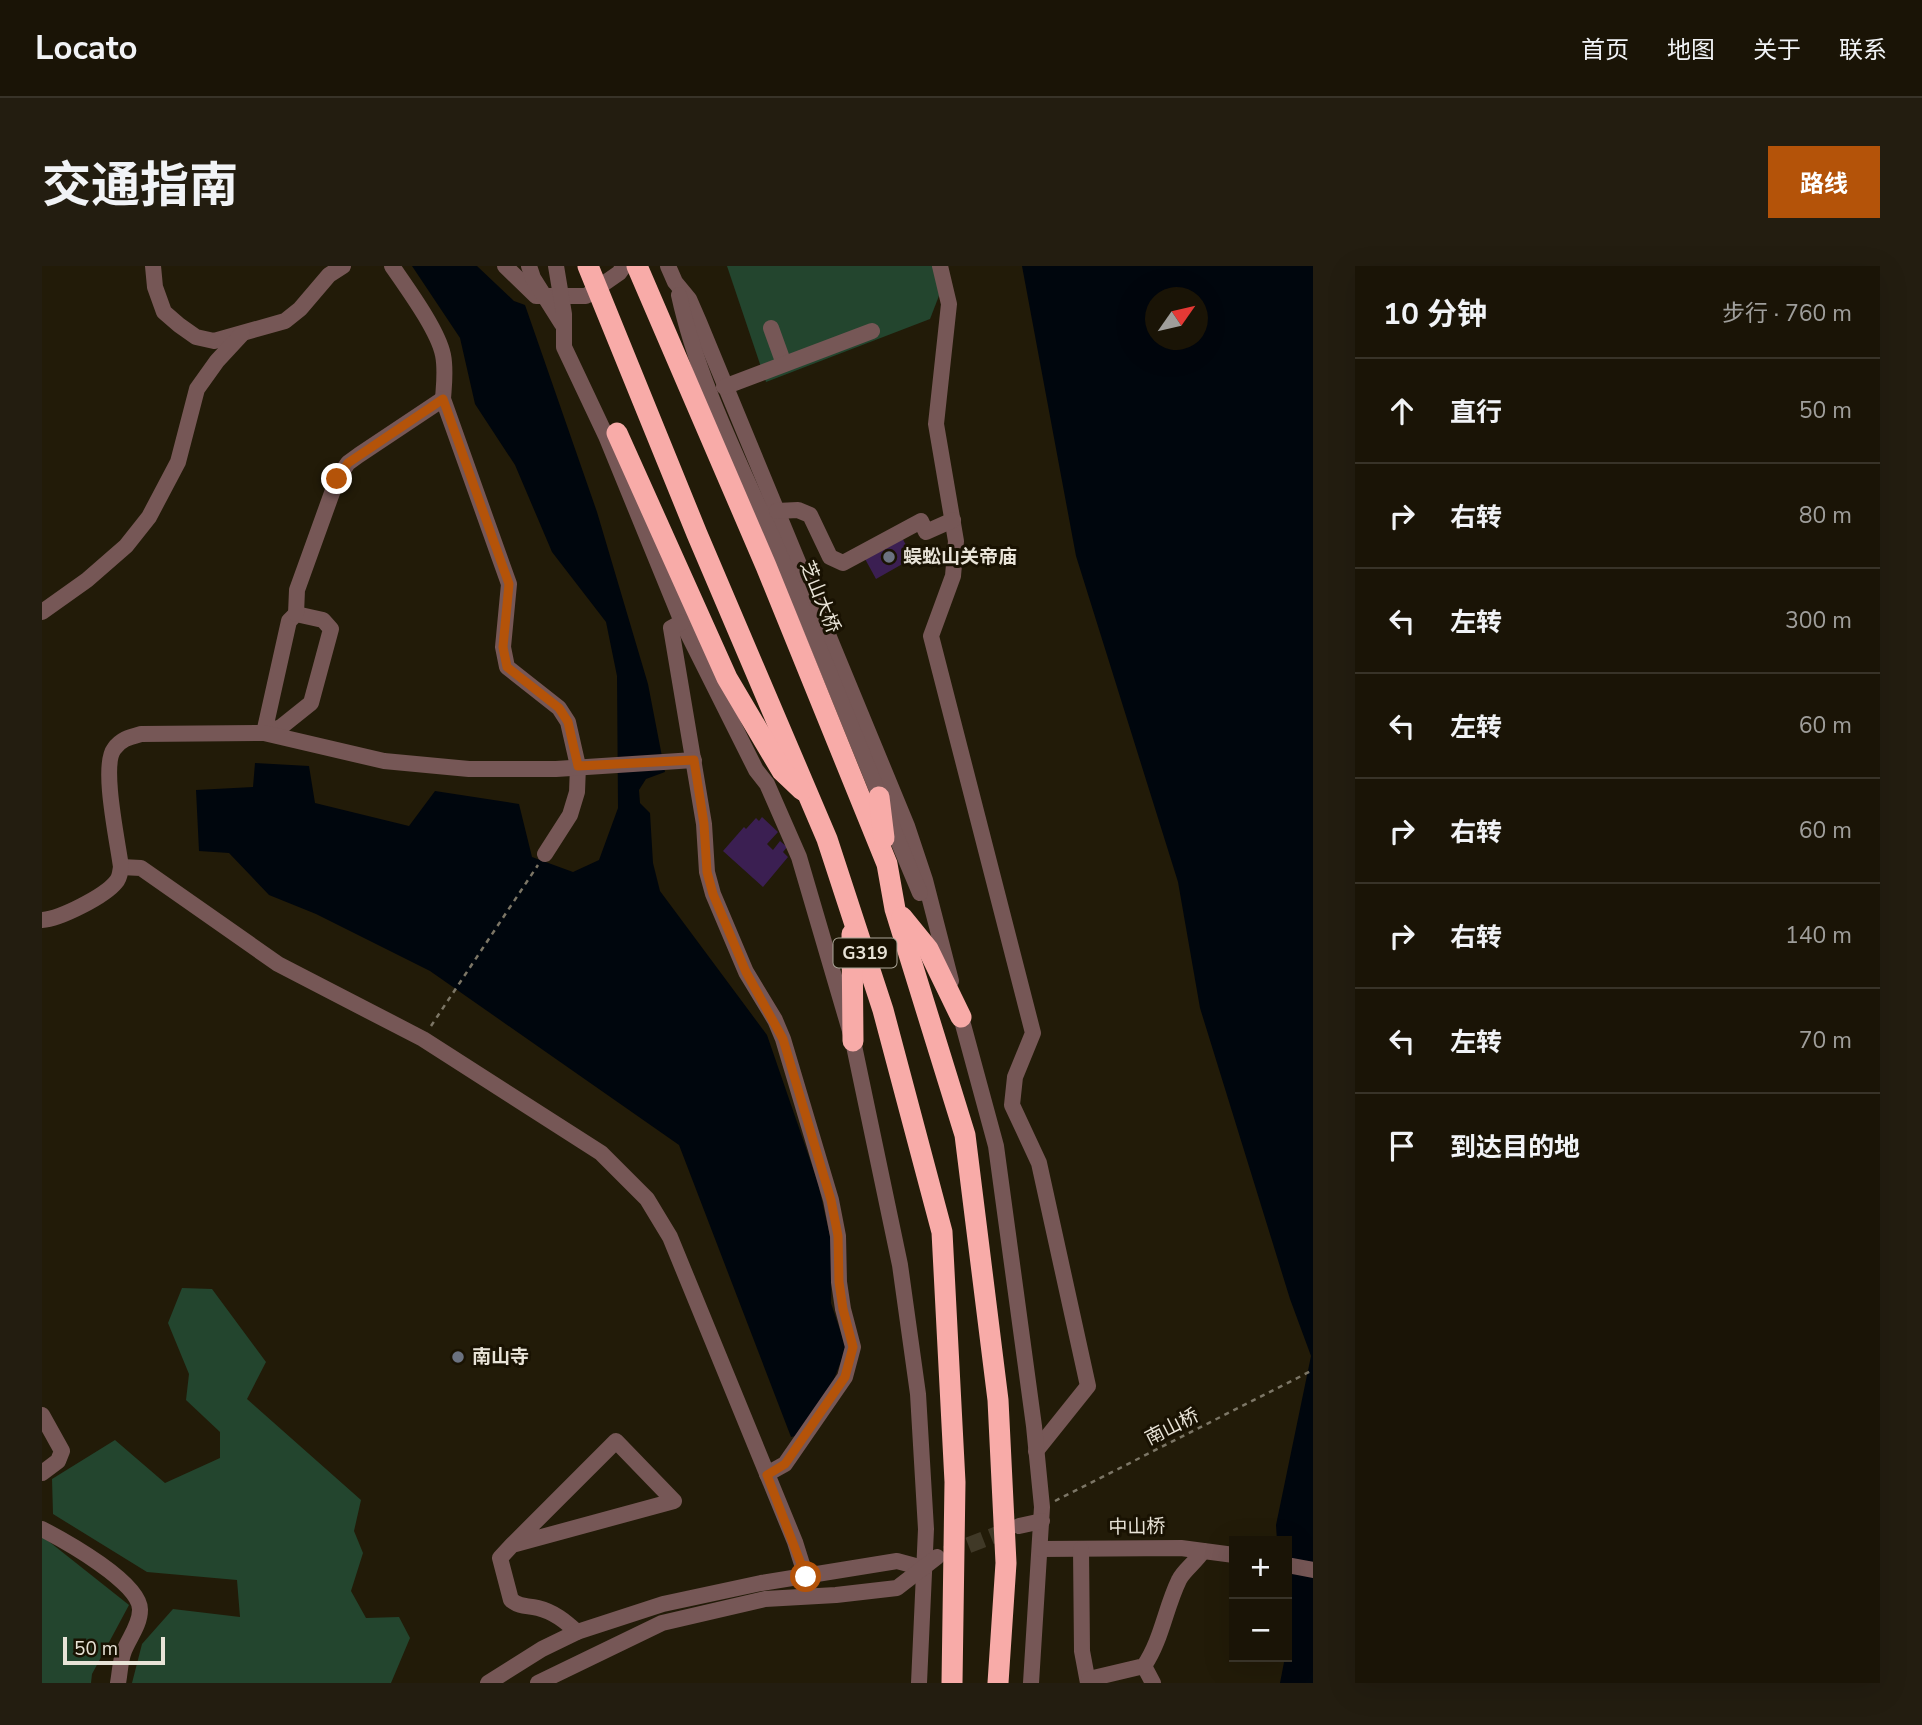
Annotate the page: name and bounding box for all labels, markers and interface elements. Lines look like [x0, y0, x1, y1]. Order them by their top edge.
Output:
text: Locato [35, 26, 137, 71]
text: 首页 [1581, 34, 1629, 66]
text: 地图 [1667, 34, 1715, 66]
text: 关于 [1753, 34, 1801, 66]
text: 联系 [1839, 34, 1887, 66]
button: 路线 [1768, 146, 1880, 218]
text: 交通指南 [42, 152, 238, 219]
north arrow [1145, 287, 1208, 350]
text: 10 分钟 [1383, 294, 1487, 335]
text: 步行 · 760 m [1722, 298, 1852, 329]
icon: ahead [1383, 392, 1421, 430]
text: 直行 [1450, 395, 1502, 430]
text: 50 m [1799, 395, 1852, 426]
route end [321, 463, 352, 494]
icon: right [1383, 497, 1421, 535]
text: 右转 [1450, 500, 1502, 535]
text: 80 m [1799, 500, 1852, 531]
place label: 蜈蚣山关帝庙 [903, 544, 1017, 570]
marker: 蜈蚣山关帝庙 [881, 549, 897, 565]
street label: 芝山大桥 [794, 557, 846, 637]
icon: left [1383, 602, 1421, 640]
text: 左转 [1450, 605, 1502, 640]
text: 300 m [1785, 605, 1852, 636]
icon: left [1383, 707, 1421, 745]
text: 左转 [1450, 710, 1502, 745]
text: 60 m [1799, 710, 1852, 741]
icon: right [1383, 812, 1421, 850]
text: 右转 [1450, 815, 1502, 850]
text: 60 m [1799, 815, 1852, 846]
icon: right [1383, 917, 1421, 955]
text: 右转 [1450, 920, 1502, 955]
text: 140 m [1785, 920, 1852, 951]
road number: G319 [834, 938, 896, 968]
icon: left [1383, 1022, 1421, 1060]
text: 左转 [1450, 1025, 1502, 1060]
text: 70 m [1799, 1025, 1852, 1056]
icon: arrive [1383, 1127, 1421, 1165]
text: 到达目的地 [1450, 1130, 1580, 1165]
place label: 南山寺 [472, 1344, 529, 1370]
marker: 南山寺 [450, 1349, 466, 1365]
street label: 南山桥 [1141, 1402, 1203, 1452]
street label: 中山桥 [1108, 1514, 1166, 1540]
map controls [1229, 1536, 1292, 1662]
button: + [1229, 1536, 1292, 1599]
route start [790, 1561, 821, 1592]
button: − [1229, 1599, 1292, 1662]
scale bar [63, 1634, 164, 1666]
text: 50 m [74, 1636, 118, 1662]

